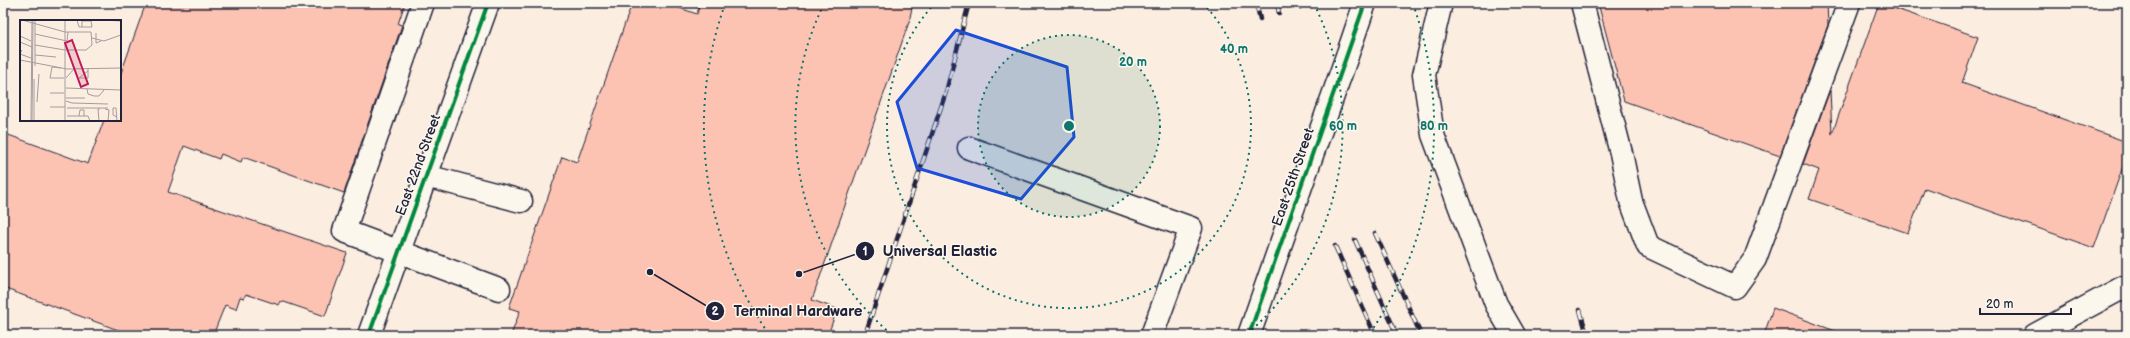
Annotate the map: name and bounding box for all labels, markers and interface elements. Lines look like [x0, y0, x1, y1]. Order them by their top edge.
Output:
inset map [20, 20, 121, 121]
text: 40 m [1220, 42, 1248, 57]
text: 20 m [1119, 55, 1147, 70]
street label: East 22nd Street [392, 111, 444, 218]
centre of rings [1062, 119, 1076, 133]
text: 60 m [1329, 119, 1357, 134]
text: 80 m [1420, 119, 1448, 134]
street label: East 25th Street [1268, 125, 1318, 228]
callout: Universal Elastic [855, 237, 1005, 264]
text: Universal Elastic [883, 242, 997, 261]
text: 1 [862, 244, 868, 259]
scale bar [1980, 290, 2071, 316]
callout: Terminal Hardware [705, 297, 870, 324]
text: 20 m [1986, 297, 2013, 312]
text: Terminal Hardware [734, 302, 863, 321]
text: 2 [711, 304, 719, 319]

